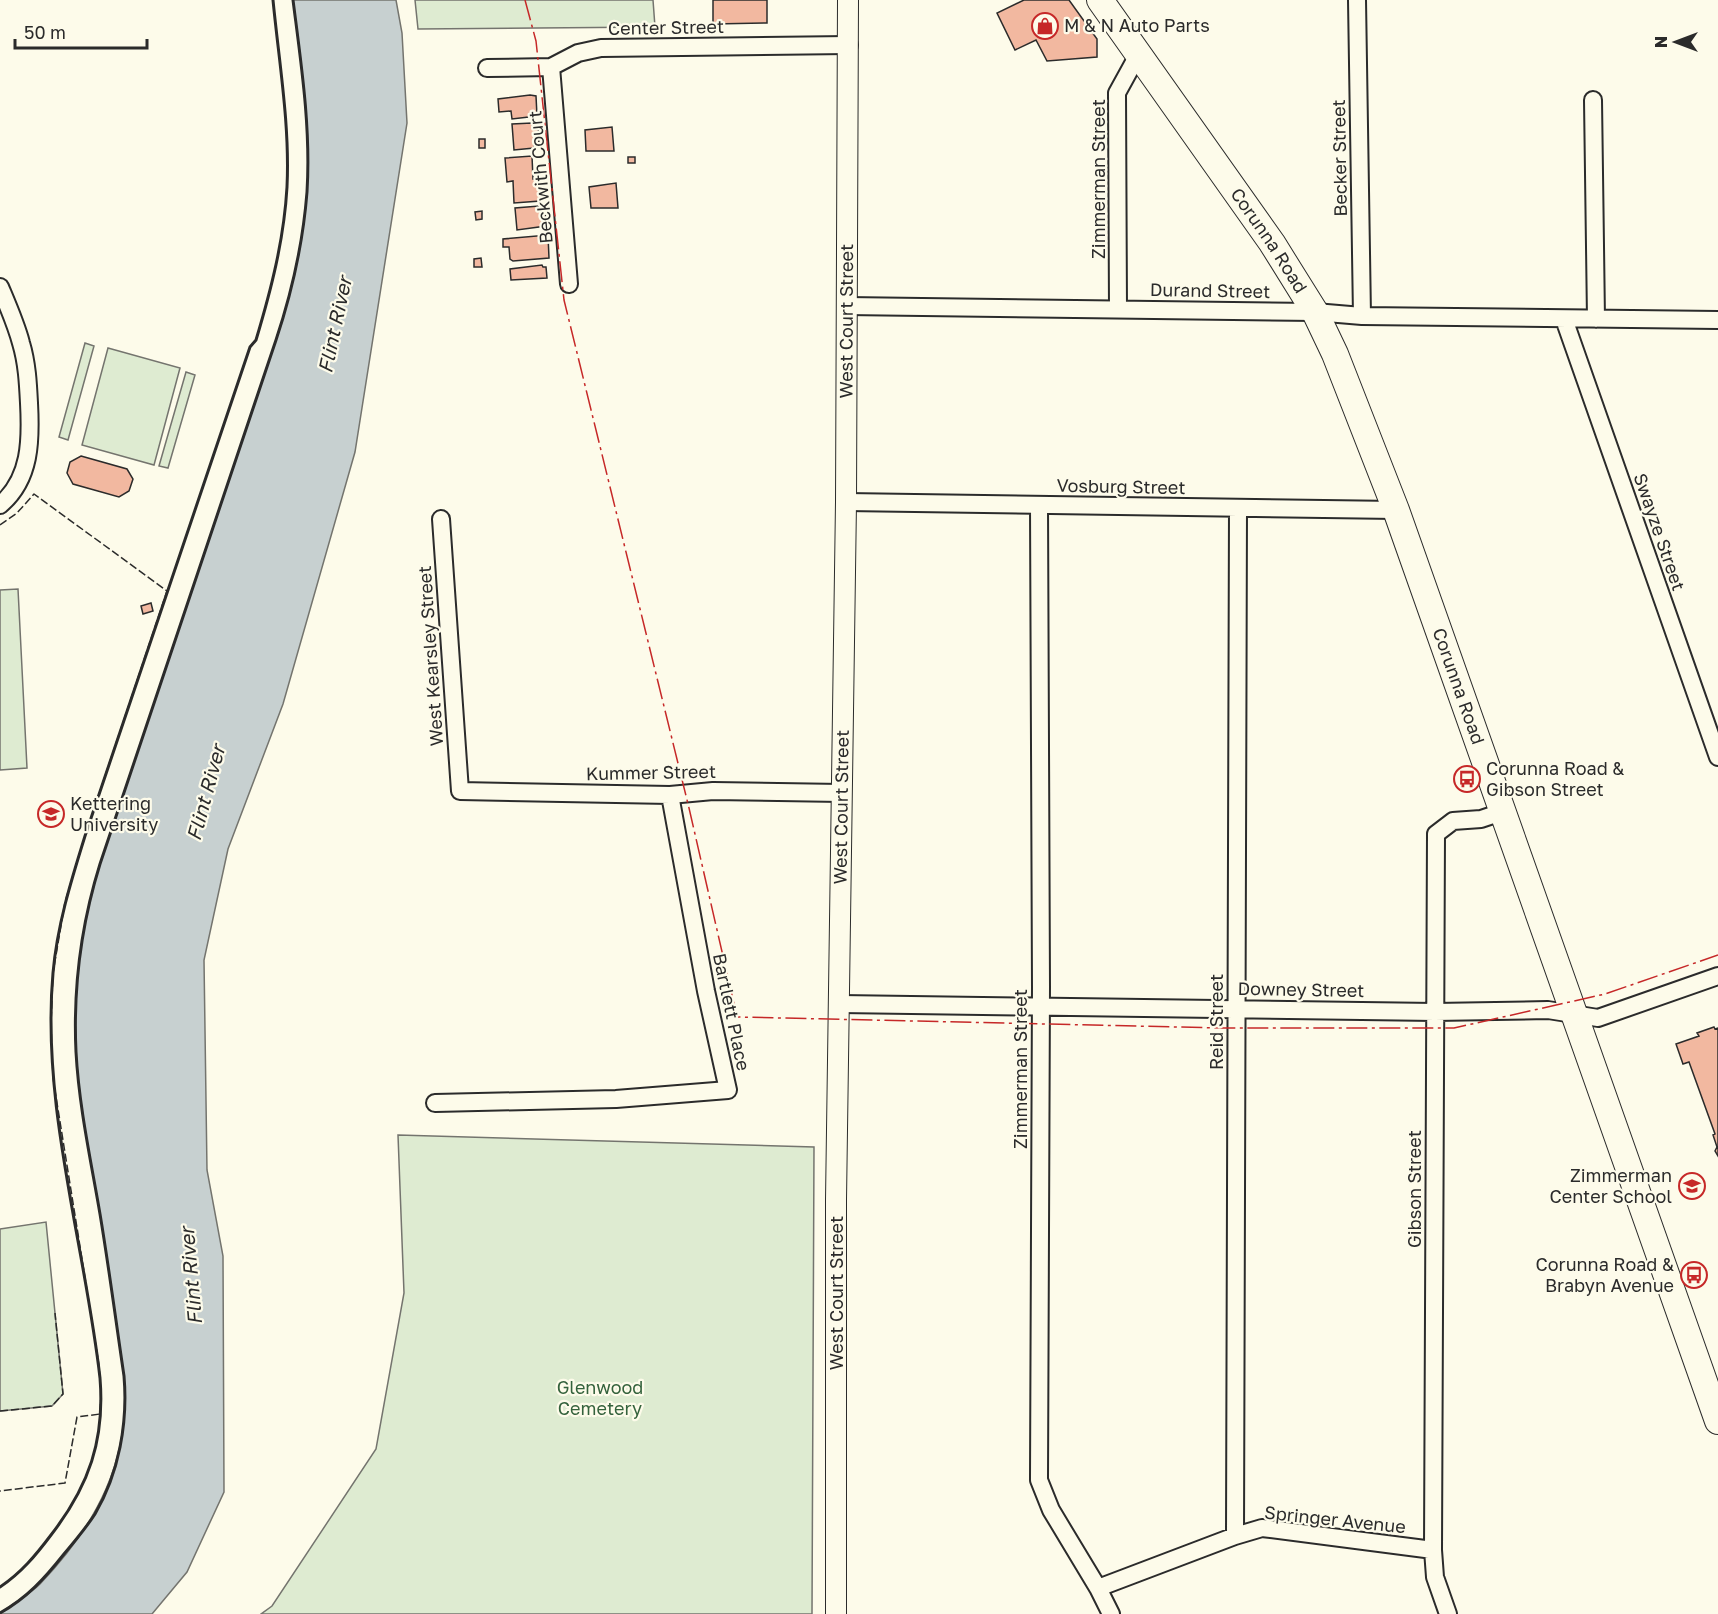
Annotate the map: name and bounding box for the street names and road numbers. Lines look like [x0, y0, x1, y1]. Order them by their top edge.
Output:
street label: Center Street [608, 15, 724, 39]
street label: Zimmerman Street [1087, 99, 1109, 259]
street label: Becker Street [1327, 99, 1351, 217]
street label: Beckwith Court [523, 110, 557, 244]
street label: Corunna Road [1226, 183, 1312, 297]
street label: West Court Street [834, 244, 857, 398]
street label: Durand Street [1150, 278, 1270, 302]
street label: Swayze Street [1630, 470, 1690, 593]
street label: Vosburg Street [1056, 474, 1186, 498]
street label: West Kearsley Street [413, 565, 447, 747]
street label: Corunna Road [1429, 625, 1490, 747]
street label: West Court Street [829, 730, 853, 884]
street label: Kummer Street [586, 760, 716, 784]
street label: Bartlett Place [709, 951, 755, 1073]
street label: Reid Street [1205, 974, 1227, 1070]
street label: Downey Street [1237, 977, 1365, 1001]
street label: Zimmerman Street [1009, 989, 1031, 1149]
street label: Gibson Street [1403, 1130, 1425, 1248]
street label: West Court Street [825, 1216, 847, 1370]
street label: Springer Avenue [1263, 1501, 1407, 1537]

